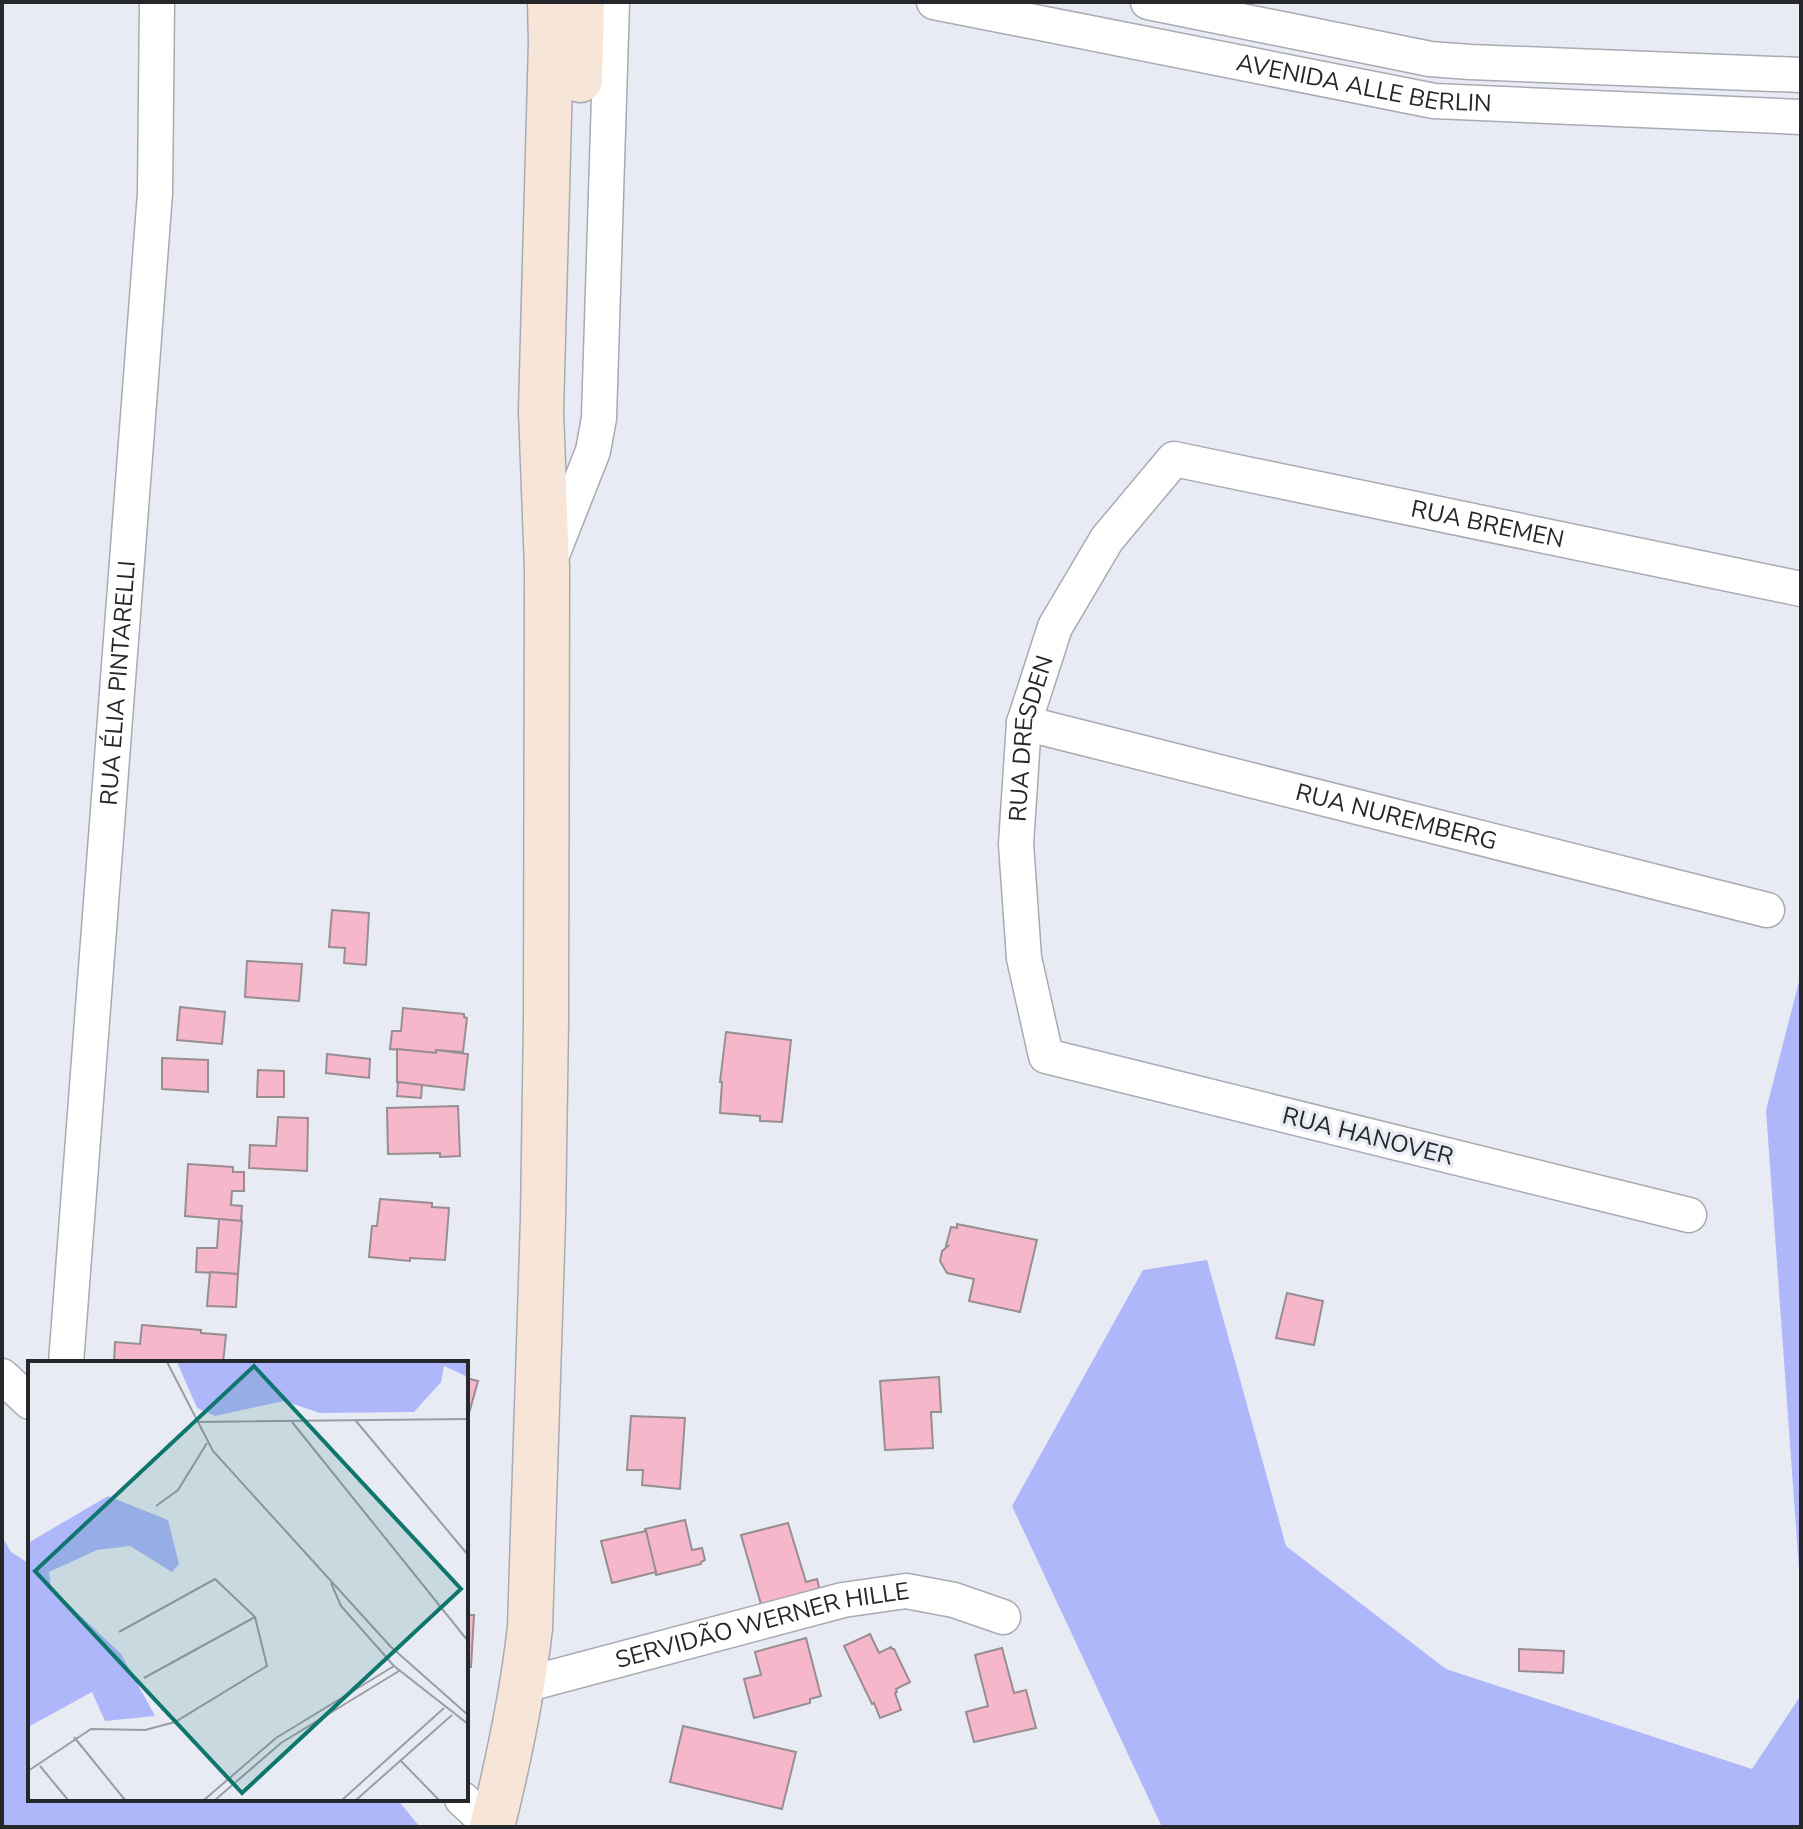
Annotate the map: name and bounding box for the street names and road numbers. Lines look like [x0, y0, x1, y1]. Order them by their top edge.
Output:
street label: AVENIDA ALLE BERLIN [1234, 46, 1492, 119]
street label: RUA BREMEN [1408, 493, 1567, 555]
street label: RUA ÉLIA PINTARELLI [92, 559, 143, 807]
street label: RUA DRESDEN [1002, 651, 1061, 823]
street label: RUA NUREMBERG [1292, 776, 1500, 857]
street label: RUA HANOVER [1279, 1099, 1457, 1173]
street label: SERVIDÃO WERNER HILLE [612, 1575, 911, 1676]

